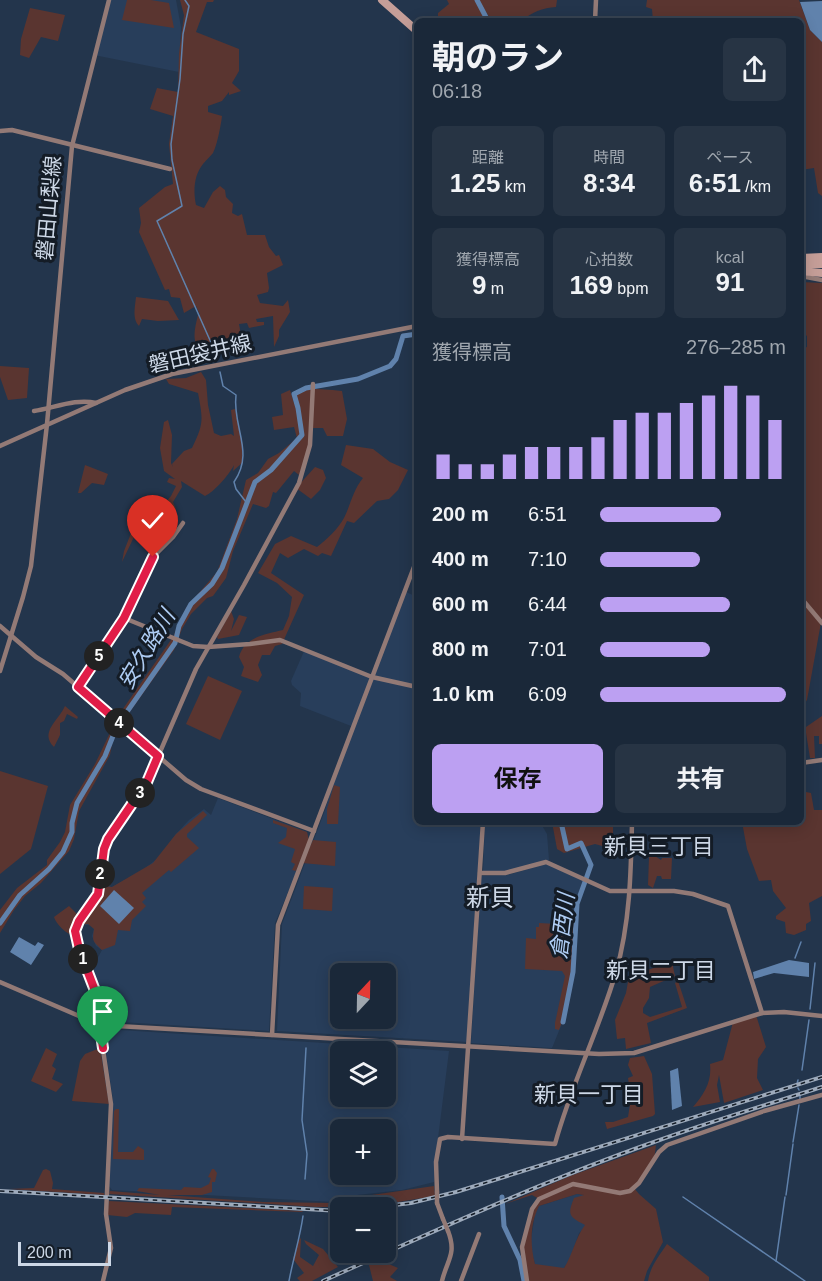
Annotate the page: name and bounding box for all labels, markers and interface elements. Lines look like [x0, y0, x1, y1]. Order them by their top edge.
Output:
button: share [723, 38, 786, 101]
text: 朝のラン [432, 39, 564, 76]
text: 06:18 [432, 80, 482, 102]
text: 距離 [472, 149, 504, 166]
text: 時間 [593, 149, 625, 166]
text: ペース [706, 149, 754, 166]
street label: 磐田山梨線 [32, 155, 65, 261]
text: 1.25 [450, 168, 500, 198]
text: 8:34 [583, 168, 635, 198]
text: 6:51 [689, 168, 741, 198]
text: km [500, 178, 526, 195]
text: /km [741, 178, 771, 195]
text: kcal [716, 249, 744, 266]
text: 獲得標高 [456, 251, 520, 268]
text: 心拍数 [585, 251, 633, 268]
text: 91 [716, 267, 744, 297]
text: 9 [472, 270, 486, 300]
text: 169 [570, 270, 613, 300]
text: m [486, 280, 504, 297]
text: bpm [613, 280, 648, 297]
street label: 磐田袋井線 [146, 330, 254, 377]
text: 276–285 m [686, 336, 786, 358]
text: 獲得標高 [432, 341, 512, 363]
pin [127, 495, 178, 557]
text: 200 m [432, 503, 489, 525]
text: 6:51 [528, 503, 567, 525]
icon: check [136, 504, 169, 537]
text: 400 m [432, 548, 489, 570]
text: 7:10 [528, 548, 567, 570]
text: 600 m [432, 593, 489, 615]
text: 6:44 [528, 593, 567, 615]
water label: 安久路川 [113, 603, 181, 693]
text: 800 m [432, 638, 489, 660]
text: 7:01 [528, 638, 567, 660]
pin: 5 [84, 641, 114, 671]
text: 5 [95, 647, 103, 664]
text: 1.0 km [432, 683, 494, 705]
text: 6:09 [528, 683, 567, 705]
pin: 4 [104, 708, 134, 738]
text: 4 [115, 714, 123, 731]
button: 保存 [432, 744, 603, 813]
button: 共有 [615, 744, 786, 813]
pin: 3 [125, 778, 155, 808]
text: 3 [136, 784, 144, 801]
district label: 新貝三丁目 [604, 834, 714, 859]
pin: 2 [85, 859, 115, 889]
text: 2 [96, 865, 104, 882]
district label: 新貝 [466, 884, 514, 911]
water label: 倉西川 [546, 890, 579, 960]
pin: 1 [68, 944, 98, 974]
text: 1 [79, 950, 87, 967]
district label: 新貝二丁目 [606, 958, 716, 983]
north arrow [330, 963, 396, 1029]
map controls [330, 963, 396, 1263]
pin [77, 986, 128, 1048]
icon: arrive [86, 995, 119, 1028]
button: layers [330, 1041, 396, 1107]
district label: 新貝一丁目 [534, 1082, 644, 1107]
button: + [330, 1119, 396, 1185]
button: − [330, 1197, 396, 1263]
scale bar [18, 1239, 111, 1266]
text: 200 m [27, 1244, 71, 1261]

